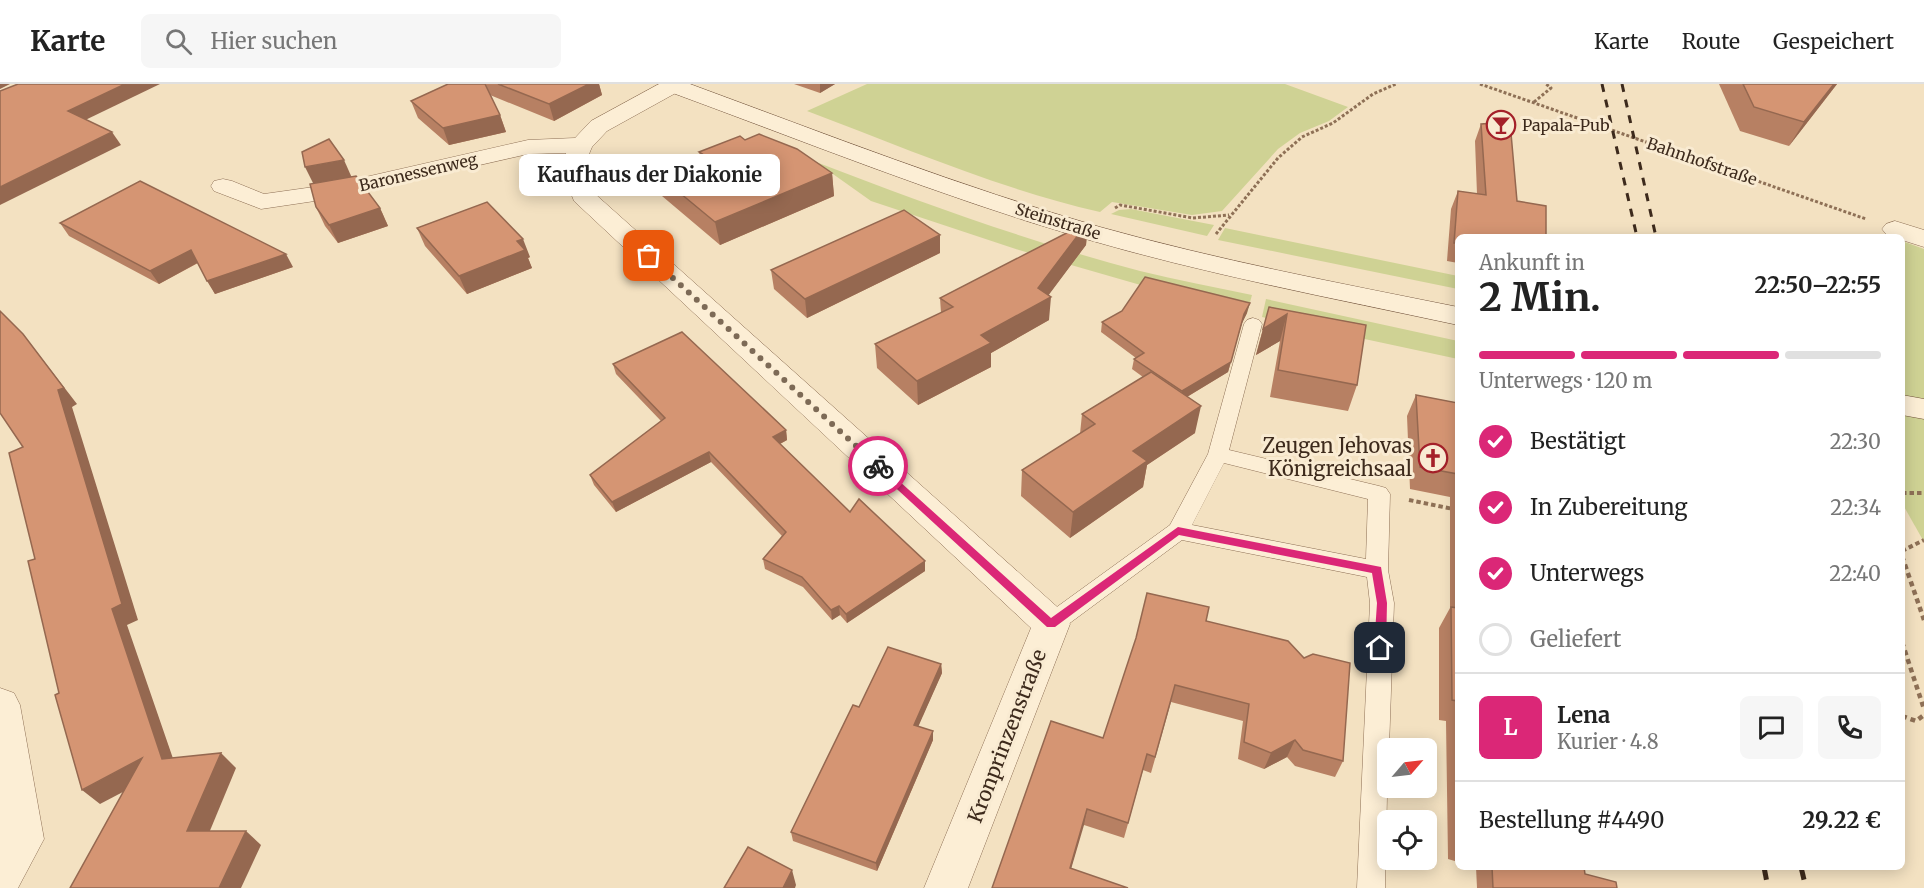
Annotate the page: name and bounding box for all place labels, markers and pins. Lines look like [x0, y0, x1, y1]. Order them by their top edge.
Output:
bar icon: Papala-Pub [1485, 109, 1517, 141]
place label: Papala-Pub [1522, 115, 1610, 135]
callout: Kaufhaus der Diakonie [518, 154, 780, 196]
pin [623, 230, 674, 281]
place label: Zeugen Jehovas Königreichsaal [1262, 433, 1412, 481]
church icon: Zeugen Jehovas Königreichsaal [1417, 442, 1449, 474]
pin [1354, 622, 1405, 673]

